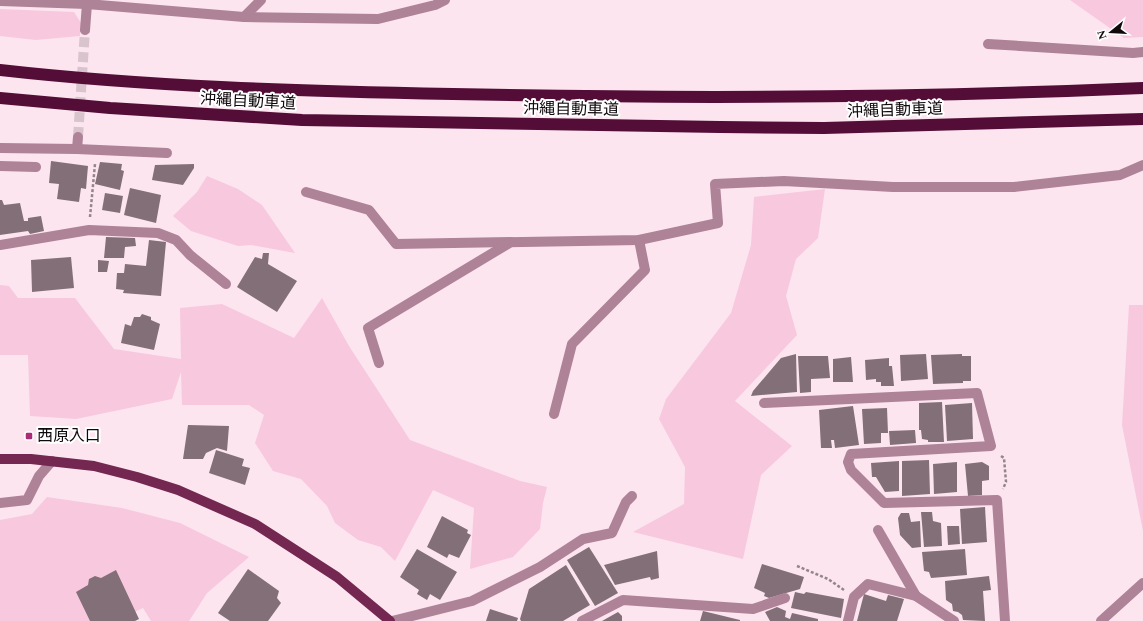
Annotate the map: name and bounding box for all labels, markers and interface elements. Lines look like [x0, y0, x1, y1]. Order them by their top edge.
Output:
north arrow [1091, 12, 1131, 52]
text: N [1092, 28, 1111, 42]
street label: 沖縄自動車道 [199, 87, 297, 115]
street label: 沖縄自動車道 [523, 96, 619, 122]
street label: 沖縄自動車道 [847, 96, 943, 124]
place label: 西原入口 [37, 424, 101, 448]
marker: 西原入口 [24, 431, 34, 441]

